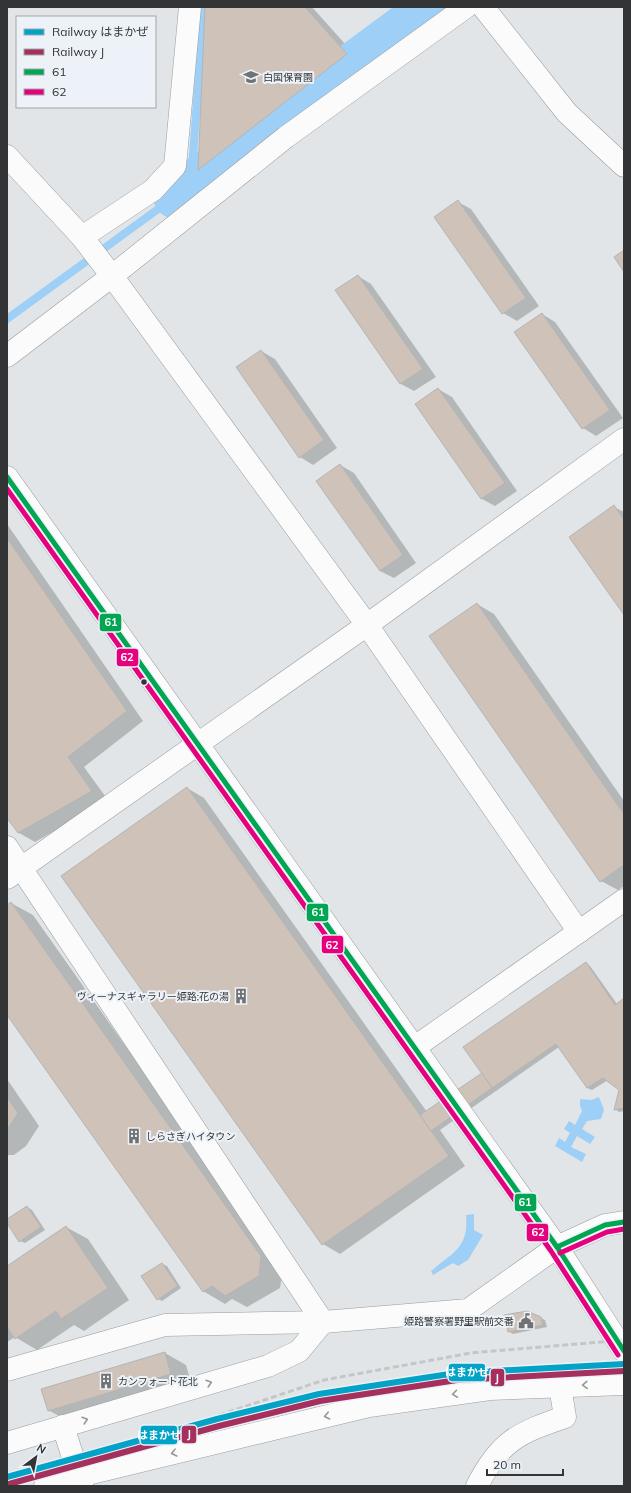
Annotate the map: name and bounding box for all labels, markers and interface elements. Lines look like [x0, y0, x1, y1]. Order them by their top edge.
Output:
legend [16, 16, 156, 108]
text: Railway はまかぜ [52, 24, 148, 39]
text: Railway J [52, 44, 104, 59]
text: 61 [52, 64, 66, 79]
school or university icon: 白国保育園 [242, 68, 260, 86]
place label: 白国保育園 [263, 71, 313, 84]
text: 62 [52, 84, 66, 99]
line badge: 61 [99, 613, 122, 632]
text: 61 [104, 615, 118, 629]
line badge: 62 [116, 648, 139, 667]
text: 62 [120, 650, 134, 664]
unlabelled marker [139, 677, 149, 687]
line badge: 61 [306, 903, 329, 922]
text: 61 [311, 905, 325, 919]
line badge: 62 [321, 935, 344, 954]
text: 62 [325, 938, 339, 952]
building icon: ヴィーナスギャラリー姫路;花の湯 [232, 987, 250, 1005]
place label: ヴィーナスギャラリー姫路;花の湯 [77, 990, 229, 1003]
building icon: しらさぎハイタウン [125, 1127, 143, 1145]
place label: しらさぎハイタウン [146, 1130, 235, 1143]
line badge: 61 [514, 1193, 537, 1212]
text: 61 [518, 1195, 532, 1209]
line badge: 62 [526, 1223, 549, 1242]
text: 62 [531, 1225, 545, 1239]
public building icon: 姫路警察署野里駅前交番 [517, 1312, 535, 1330]
place label: 姫路警察署野里駅前交番 [404, 1315, 514, 1328]
line badge: はまかぜ [448, 1363, 486, 1382]
text: はまかぜ [445, 1365, 489, 1379]
line badge: J [490, 1368, 505, 1387]
text: J [495, 1371, 499, 1385]
building icon: カンフォート花北 [97, 1372, 115, 1390]
place label: カンフォート花北 [118, 1375, 198, 1388]
one-way arrow [206, 1379, 213, 1388]
one-way arrow [582, 1381, 588, 1390]
one-way arrow [452, 1389, 459, 1398]
one-way arrow [324, 1411, 331, 1419]
one-way arrow [81, 1416, 88, 1425]
line badge: はまかぜ [140, 1425, 178, 1445]
line badge: J [181, 1425, 197, 1444]
text: J [187, 1427, 191, 1441]
text: はまかぜ [137, 1428, 181, 1442]
north arrow [16, 1437, 56, 1477]
text: N [34, 1440, 49, 1457]
one-way arrow [171, 1448, 177, 1456]
scale bar [487, 1451, 563, 1477]
text: 20 m [493, 1457, 521, 1472]

